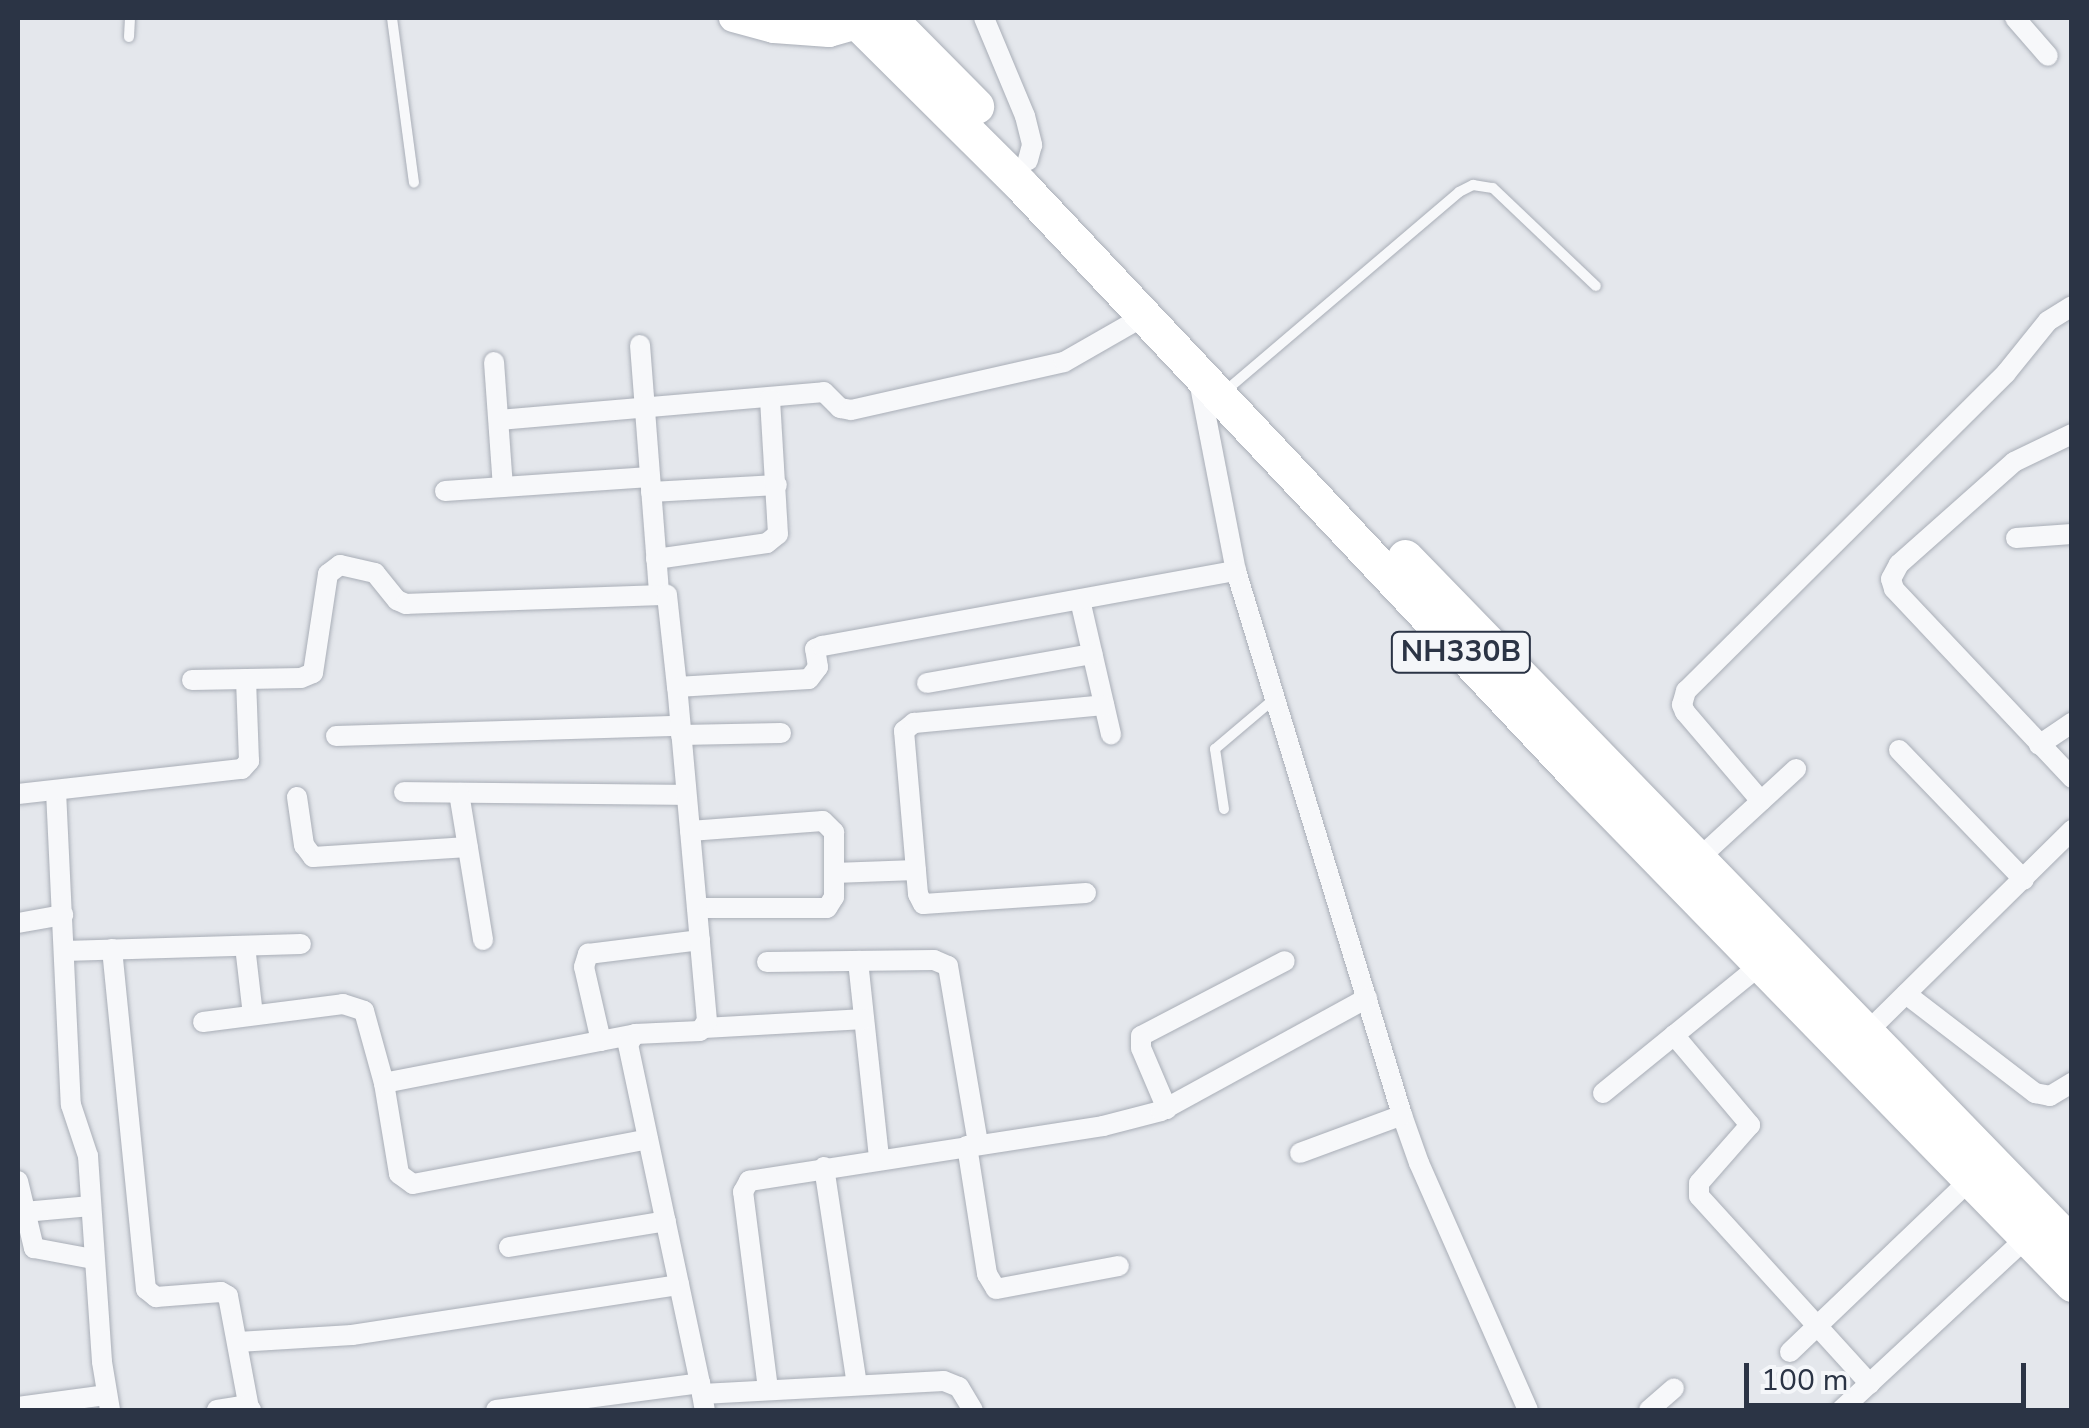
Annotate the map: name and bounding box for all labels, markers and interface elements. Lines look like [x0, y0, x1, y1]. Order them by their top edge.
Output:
road number: NH330B [1388, 627, 1534, 677]
scale bar [1749, 1343, 2032, 1405]
text: 100 m [1761, 1360, 1848, 1401]

